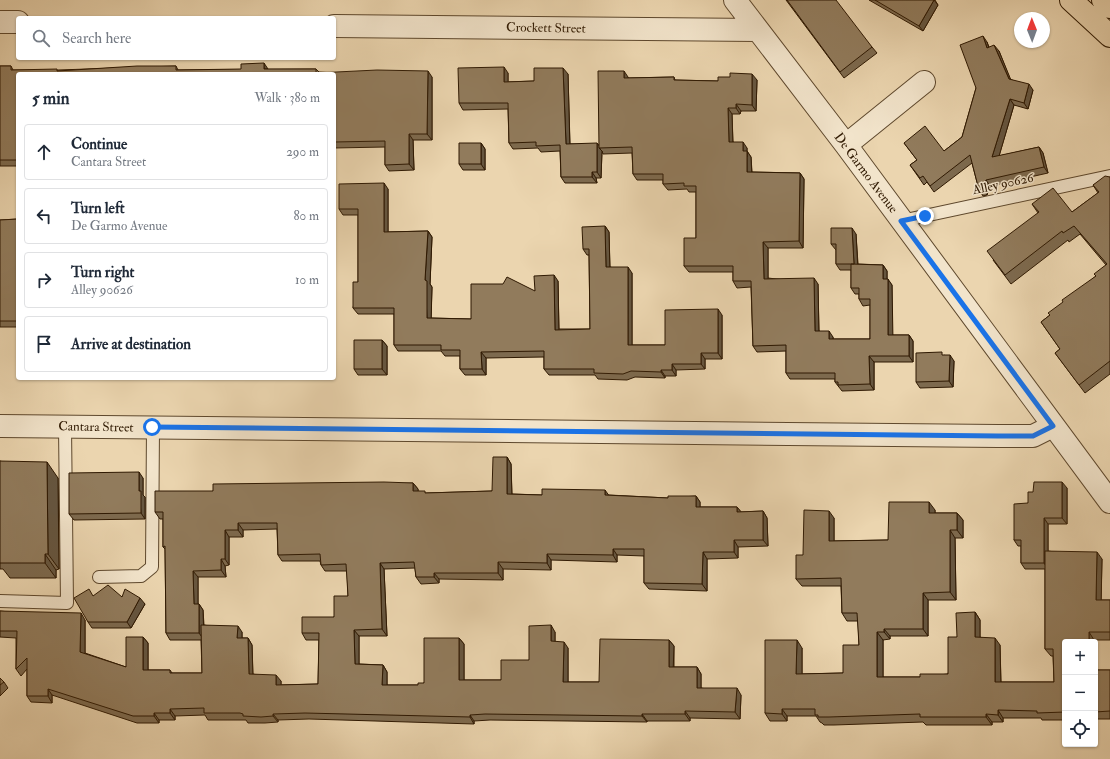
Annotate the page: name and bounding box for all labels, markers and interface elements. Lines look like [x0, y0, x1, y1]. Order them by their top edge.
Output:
north arrow [1014, 12, 1050, 48]
search box [16, 16, 336, 60]
street label: Crockett Street [506, 19, 586, 37]
icon: search [30, 27, 52, 49]
text: Search here [62, 29, 131, 48]
text: 5 min [32, 88, 70, 109]
text: Walk · 380 m [254, 90, 320, 106]
street label: De Garmo Avenue [831, 130, 902, 217]
text: Continue [71, 135, 127, 154]
icon: ahead [33, 141, 55, 163]
text: 290 m [286, 144, 319, 160]
text: Cantara Street [71, 154, 146, 170]
street label: Alley 90626 [970, 169, 1036, 199]
text: Turn left [71, 199, 125, 218]
icon: left [33, 205, 55, 227]
route end [916, 207, 934, 225]
text: 80 m [293, 208, 319, 224]
text: De Garmo Avenue [71, 218, 168, 234]
text: Turn right [71, 263, 134, 282]
icon: right [33, 269, 55, 291]
text: 10 m [295, 272, 319, 288]
text: Alley 90626 [71, 282, 133, 298]
icon: arrive [33, 333, 55, 355]
text: Arrive at destination [71, 335, 191, 354]
street label: Cantara Street [58, 418, 134, 436]
route start [143, 418, 161, 436]
map controls [1062, 639, 1098, 747]
button: + [1062, 639, 1098, 675]
button: − [1062, 675, 1098, 711]
button: locate [1062, 711, 1098, 747]

